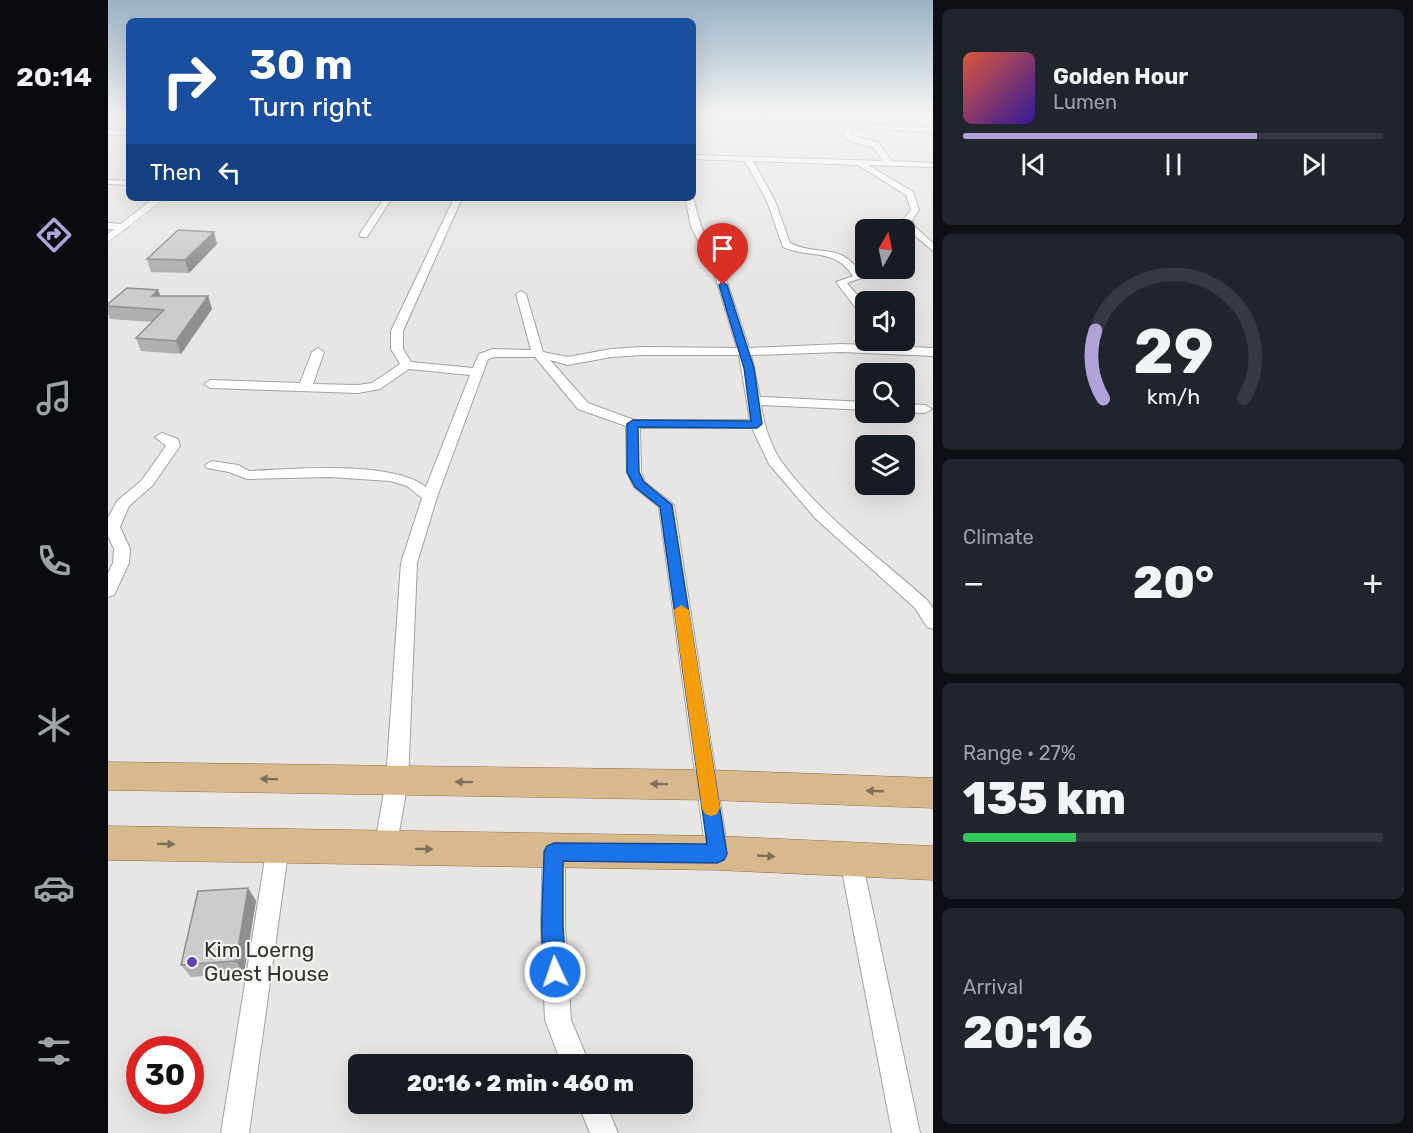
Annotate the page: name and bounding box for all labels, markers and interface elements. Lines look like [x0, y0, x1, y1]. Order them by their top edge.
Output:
text: 30 m [249, 40, 353, 90]
icon: right [150, 42, 228, 120]
text: 20:14 [16, 61, 92, 93]
text: Golden Hour [1053, 63, 1188, 90]
text: Lumen [1053, 90, 1117, 114]
text: Turn right [249, 91, 372, 123]
icon: previous [1017, 148, 1050, 181]
icon: pause [1157, 148, 1190, 181]
icon: next [1297, 148, 1330, 181]
icon: left [213, 156, 246, 189]
text: Then [150, 159, 201, 186]
icon: directions [33, 214, 75, 256]
north arrow [855, 219, 915, 279]
map controls [855, 219, 915, 495]
pin [697, 223, 748, 285]
icon: arrive [706, 232, 739, 265]
button: sound [855, 291, 915, 351]
text: 29 [1133, 315, 1213, 389]
button: search [855, 363, 915, 423]
icon: music [33, 377, 75, 419]
text: km/h [1146, 384, 1200, 409]
button: layers [855, 435, 915, 495]
text: Climate [963, 525, 1034, 549]
icon: phone [33, 540, 75, 582]
text: 20° [1133, 556, 1214, 609]
text: − [963, 563, 984, 602]
text: + [1362, 563, 1383, 602]
icon: climate [33, 704, 75, 746]
text: Range · 27% [963, 741, 1076, 765]
text: 135 km [963, 772, 1126, 825]
one-way arrow [259, 774, 278, 784]
one-way arrow [454, 777, 473, 787]
one-way arrow [649, 779, 668, 789]
one-way arrow [865, 786, 884, 795]
one-way arrow [157, 839, 176, 849]
one-way arrow [415, 845, 434, 854]
one-way arrow [757, 851, 776, 860]
icon: car [33, 867, 75, 909]
place label: Kim Loerng Guest House [204, 937, 329, 986]
position arrow [523, 940, 587, 1004]
marker: Kim Loerng Guest House [185, 955, 199, 969]
text: Arrival [963, 975, 1023, 999]
text: 20:16 [963, 1006, 1093, 1059]
icon: filters [33, 1030, 75, 1072]
speed limit sign: 30 [126, 1036, 204, 1114]
text: 20:16 · 2 min · 460 m [407, 1070, 634, 1097]

